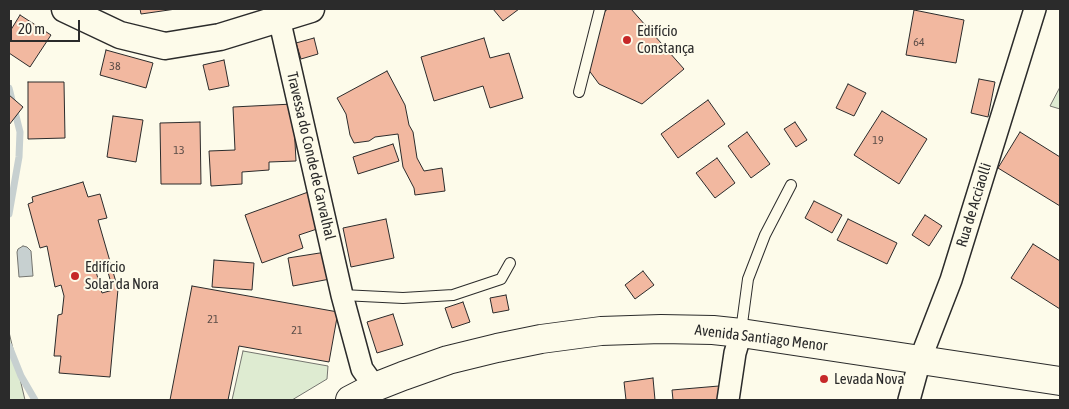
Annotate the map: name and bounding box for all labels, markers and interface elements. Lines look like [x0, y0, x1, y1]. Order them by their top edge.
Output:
scale bar [12, 10, 82, 42]
text: 20 m [18, 20, 45, 37]
place label: Edifício Constança [637, 22, 694, 57]
marker: Edifício Constança [621, 34, 633, 46]
house number: 64 [913, 35, 925, 49]
house number: 38 [109, 59, 121, 73]
street label: Travessa do Conde de Carvalhal [283, 70, 339, 242]
house number: 19 [872, 133, 884, 147]
house number: 13 [173, 143, 185, 157]
street label: Rua de Acciaolli [953, 161, 995, 249]
place label: Edifício Solar da Nora [85, 258, 159, 293]
marker: Edifício Solar da Nora [69, 270, 81, 282]
house number: 21 [207, 312, 219, 326]
street label: Avenida Santiago Menor [694, 321, 828, 355]
house number: 21 [291, 323, 303, 337]
place label: Levada Nova [834, 370, 904, 388]
marker: Levada Nova [818, 373, 830, 385]

